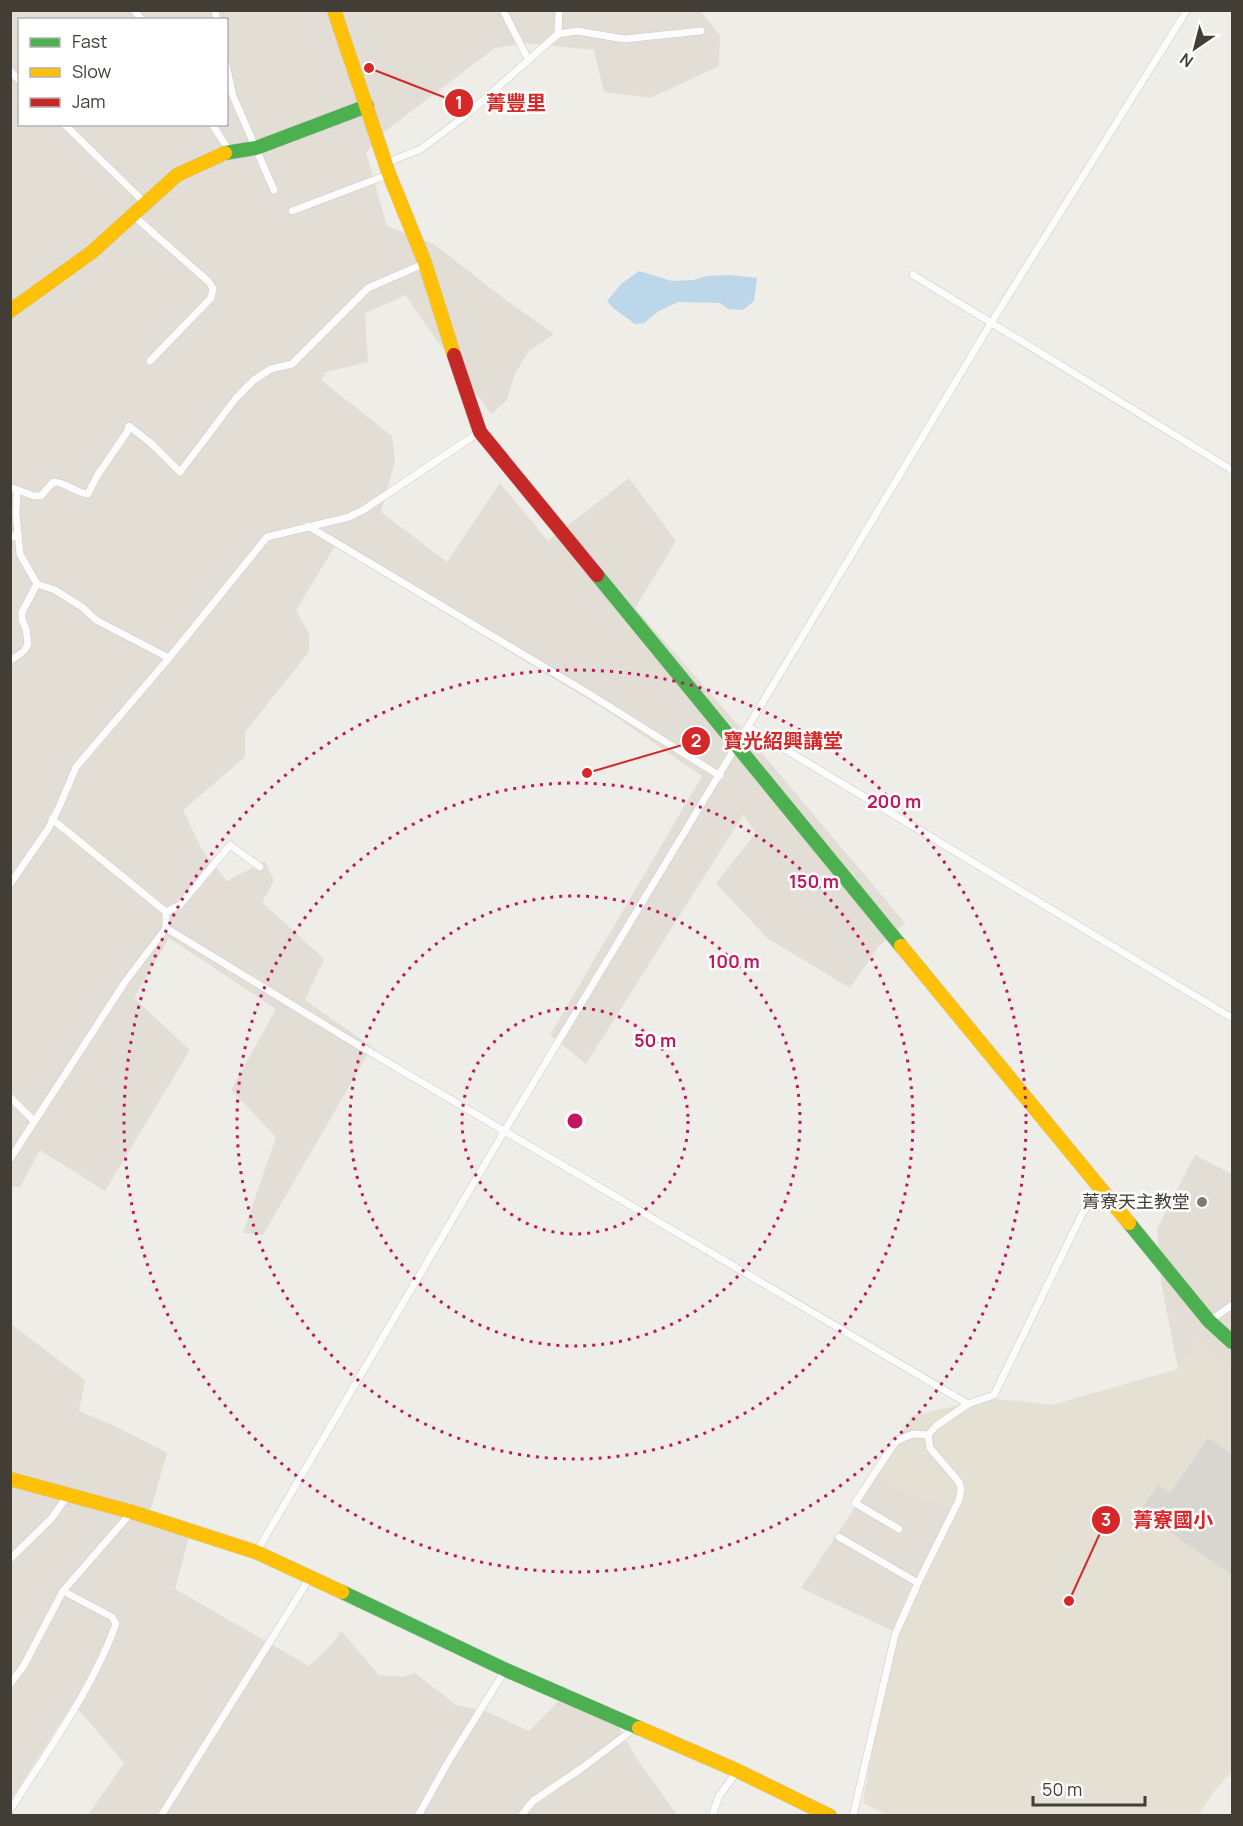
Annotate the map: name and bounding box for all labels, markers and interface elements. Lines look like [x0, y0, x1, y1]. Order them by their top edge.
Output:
legend [18, 18, 228, 126]
north arrow [1165, 18, 1225, 78]
text: Fast [72, 29, 107, 53]
text: N [1175, 48, 1197, 73]
text: Slow [72, 59, 112, 83]
callout: 菁豐里 [444, 84, 558, 122]
text: Jam [72, 89, 106, 113]
text: 菁豐里 [486, 89, 546, 116]
text: 1 [455, 90, 463, 114]
callout: 寶光紹興講堂 [681, 722, 855, 760]
text: 寶光紹興講堂 [723, 727, 843, 754]
text: 2 [691, 728, 701, 752]
text: 200 m [867, 789, 921, 813]
text: 150 m [789, 869, 839, 893]
text: 100 m [708, 949, 760, 973]
text: 50 m [634, 1028, 676, 1052]
centre of rings [565, 1111, 585, 1131]
place label: 菁寮天主教堂 [1082, 1189, 1190, 1213]
marker: 菁寮天主教堂 [1195, 1195, 1209, 1209]
callout: 菁寮國小 [1091, 1501, 1225, 1539]
text: 菁寮國小 [1133, 1506, 1213, 1533]
text: 3 [1101, 1507, 1111, 1531]
scale bar [1033, 1769, 1146, 1807]
text: 50 m [1042, 1777, 1082, 1801]

